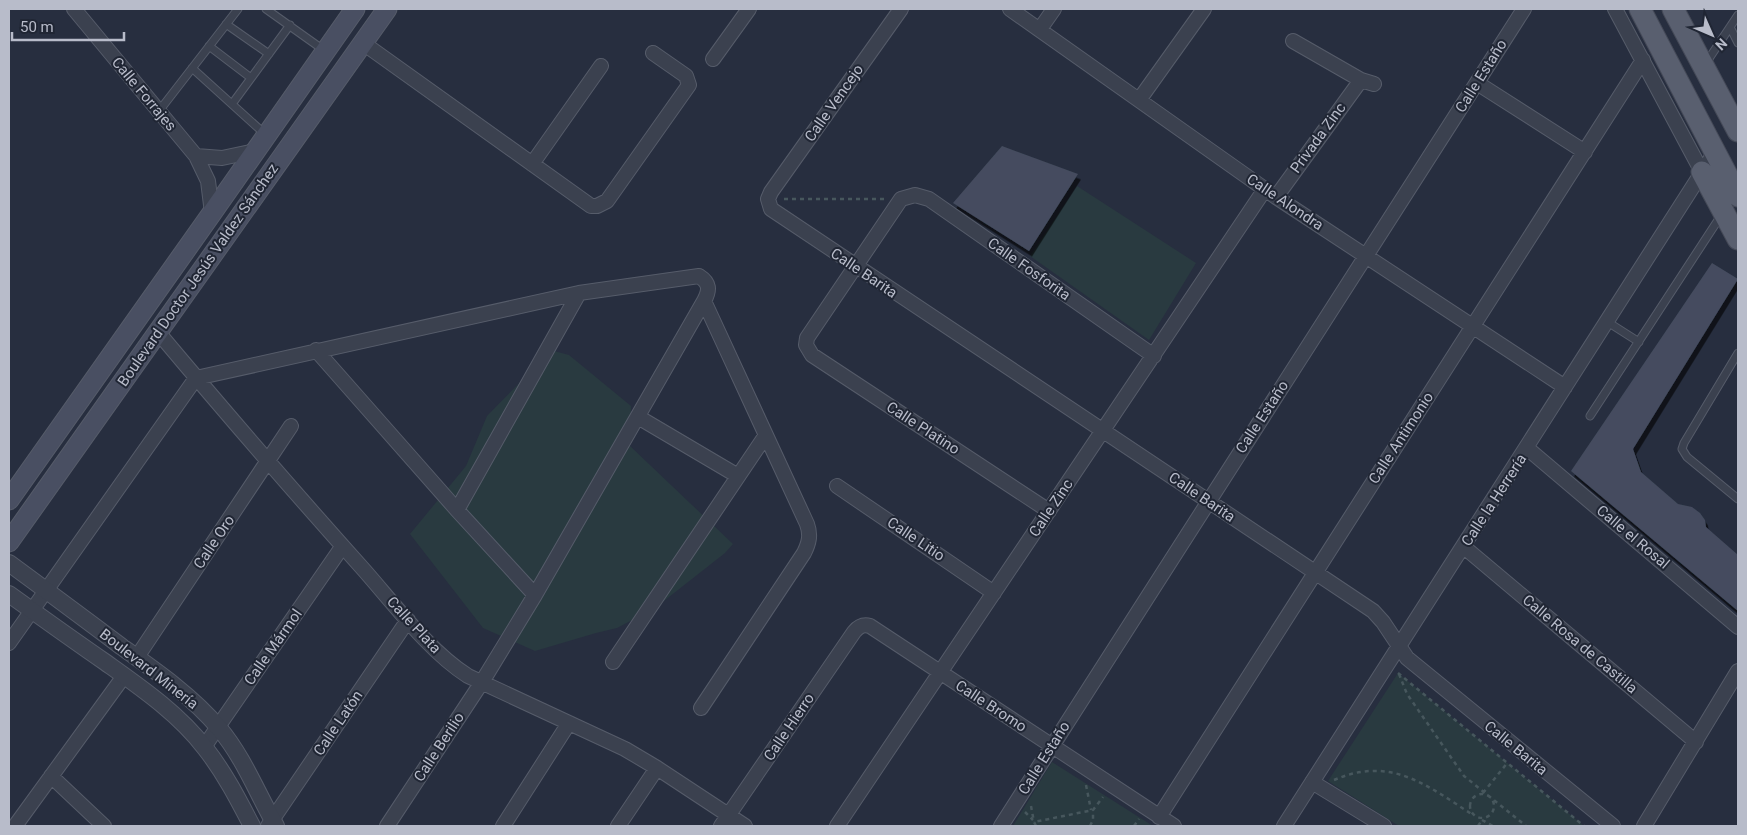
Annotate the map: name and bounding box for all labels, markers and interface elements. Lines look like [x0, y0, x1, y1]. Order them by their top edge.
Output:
scale bar [12, 10, 125, 42]
north arrow [1687, 10, 1737, 60]
text: 50 m [20, 18, 54, 36]
text: N [1712, 35, 1730, 53]
street label: Calle Estaño [1451, 36, 1511, 116]
street label: Calle Forrajes [108, 53, 180, 135]
street label: Calle Vencejo [801, 61, 867, 145]
street label: Privada Zinc [1286, 99, 1350, 177]
street label: Boulevard Doctor Jesús Valdez Sánchez [114, 160, 282, 390]
street label: Calle Alondra [1243, 170, 1327, 234]
street label: Calle Fosforita [984, 234, 1074, 304]
street label: Calle Barita [827, 244, 901, 302]
street label: Calle Estaño [1232, 377, 1292, 457]
street label: Calle Antimonio [1365, 389, 1437, 487]
street label: Calle Platino [883, 398, 963, 458]
street label: Calle la Herrería [1458, 451, 1530, 549]
street label: Calle Barita [1165, 468, 1239, 526]
street label: Calle Zinc [1025, 476, 1077, 540]
street label: Calle el Rosal [1593, 501, 1673, 573]
street label: Calle Oro [190, 512, 238, 572]
street label: Calle Litio [884, 513, 948, 565]
street label: Calle Rosa de Castilla [1519, 591, 1641, 697]
street label: Calle Plata [383, 593, 445, 657]
street label: Calle Mármol [240, 606, 306, 688]
street label: Boulevard Minería [96, 625, 202, 713]
street label: Calle Bromo [952, 676, 1030, 736]
street label: Calle Latón [310, 687, 366, 759]
street label: Calle Hierro [760, 690, 818, 764]
street label: Calle Berilio [410, 709, 468, 785]
street label: Calle Barita [1481, 717, 1551, 779]
street label: Calle Estaño [1014, 718, 1074, 798]

